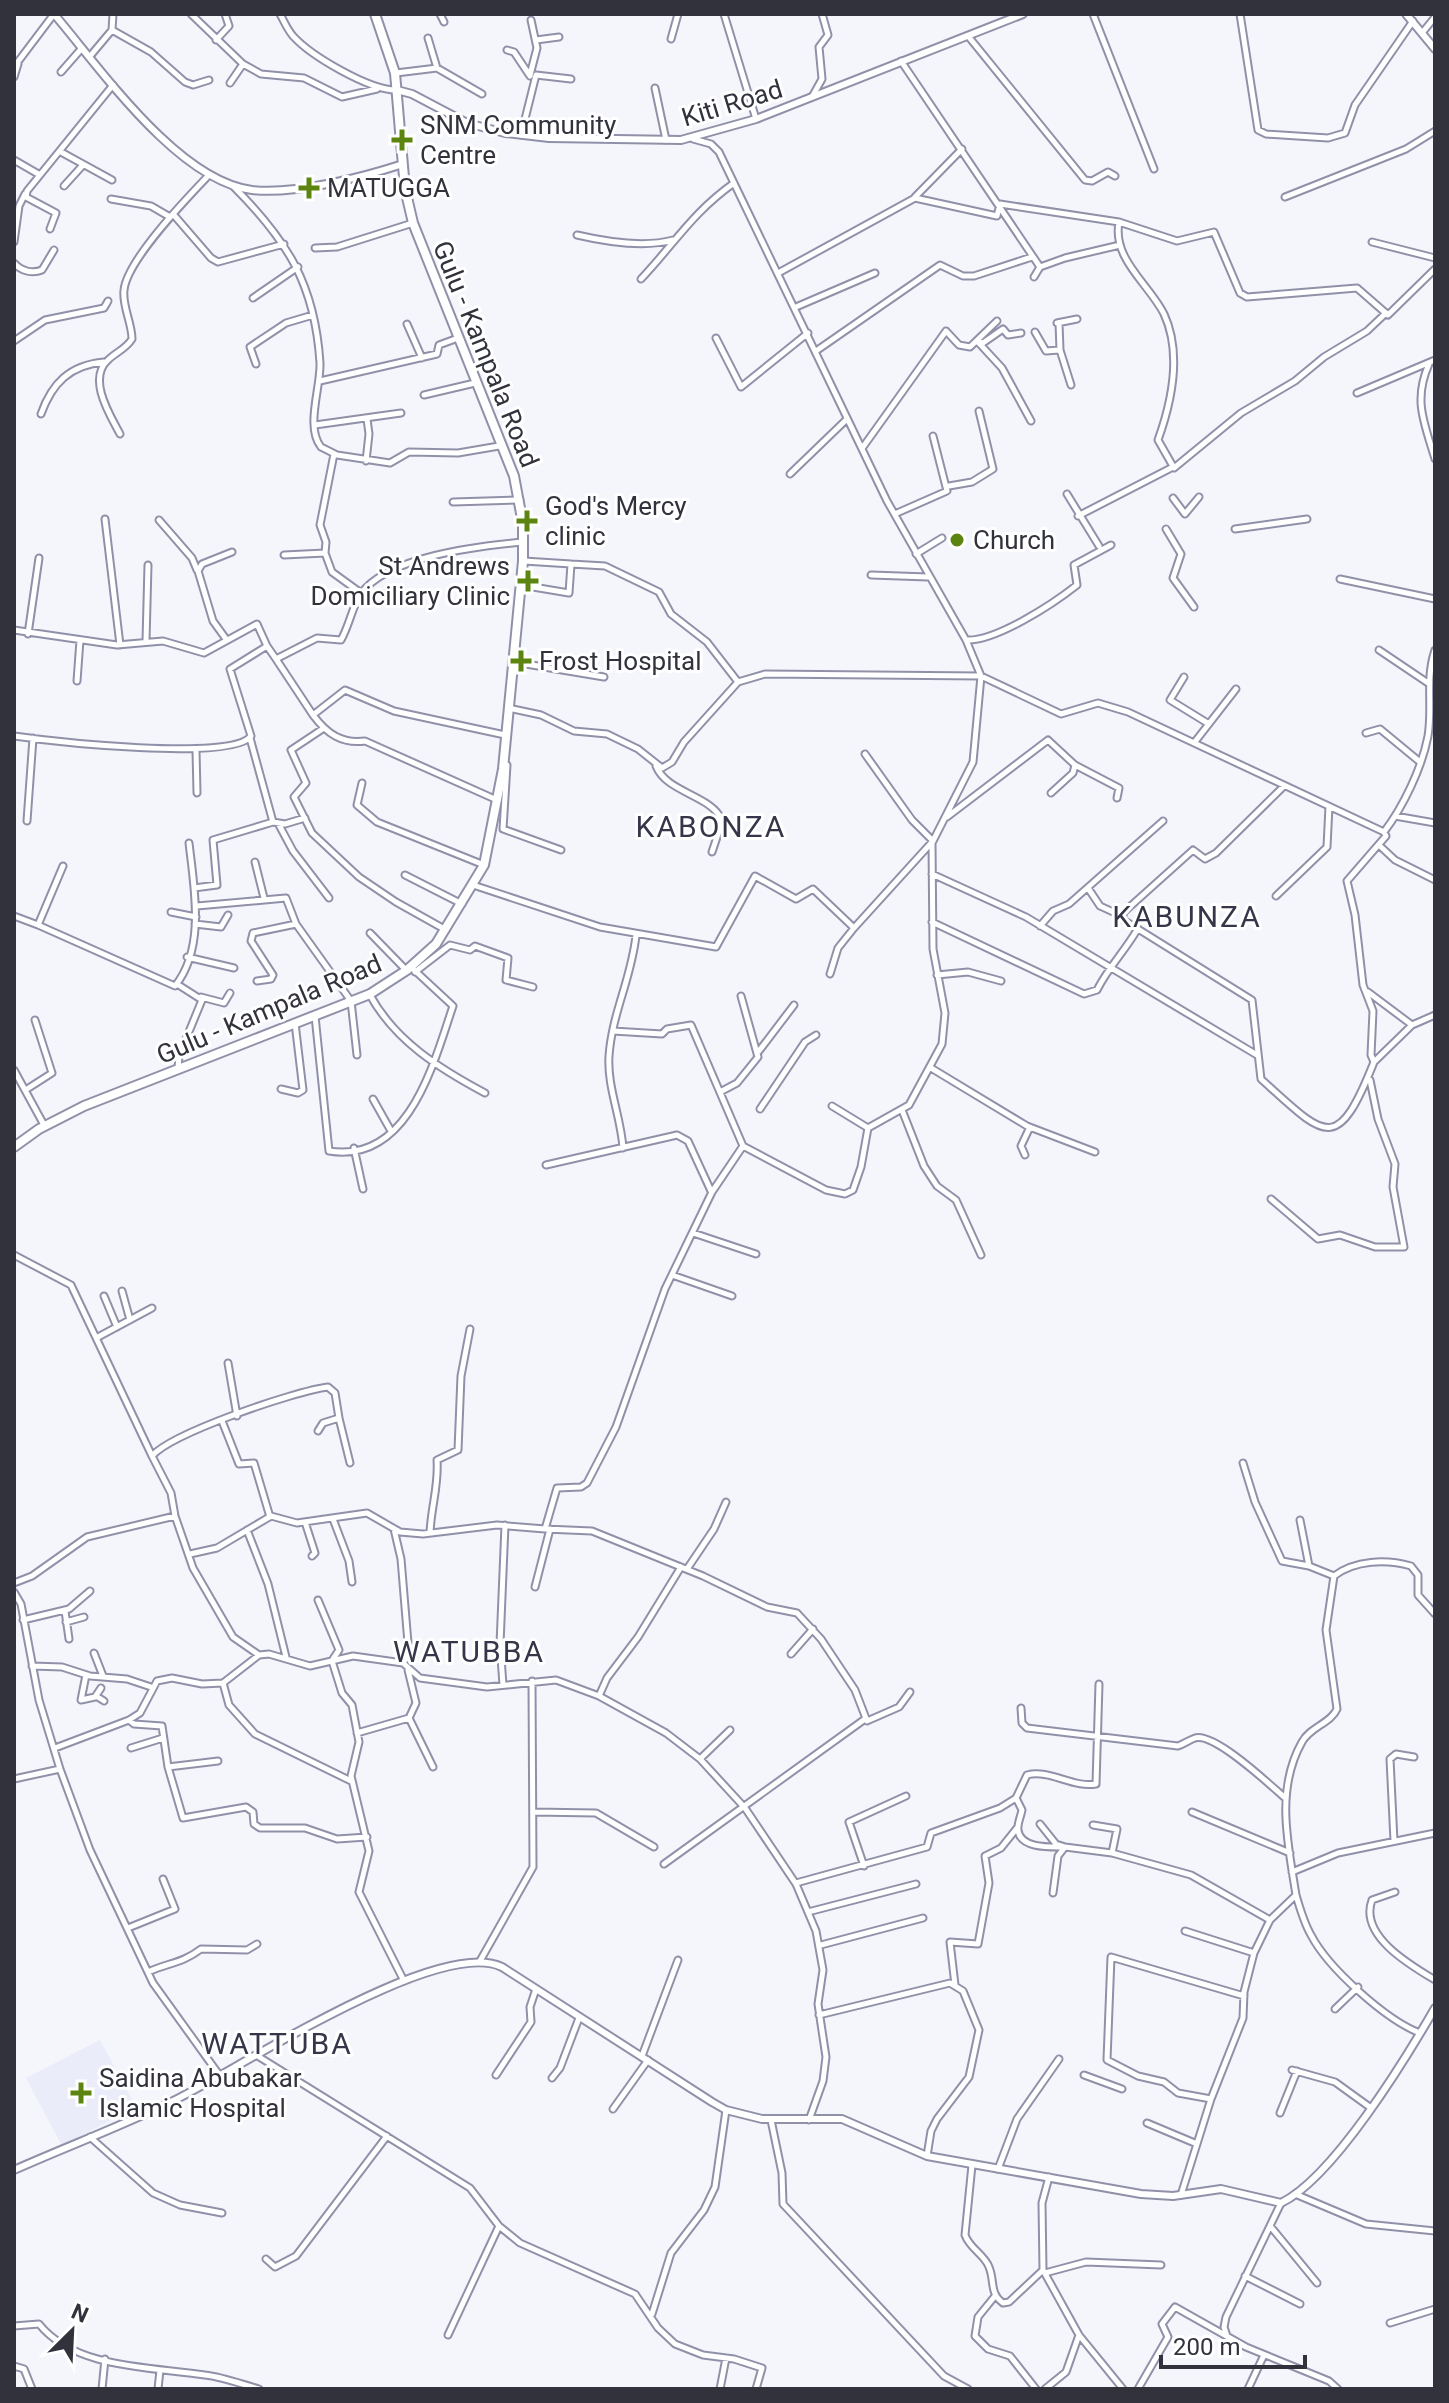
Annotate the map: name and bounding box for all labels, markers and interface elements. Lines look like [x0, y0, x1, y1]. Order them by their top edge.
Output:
street label: Kiti Road [678, 74, 786, 132]
place label: SNM Community Centre [420, 110, 616, 170]
marker: SNM Community Centre [391, 129, 413, 151]
place label: MATUGGA [327, 173, 450, 203]
marker: MATUGGA [298, 177, 320, 199]
street label: Gulu - Kampala Road [427, 236, 545, 472]
place label: God's Mercy clinic [545, 491, 687, 551]
marker: God's Mercy clinic [516, 510, 538, 532]
place label: Church [973, 525, 1055, 555]
marker: Church [948, 531, 966, 549]
place label: St Andrews Domiciliary Clinic [311, 551, 510, 611]
marker: St Andrews Domiciliary Clinic [517, 570, 539, 592]
place label: Frost Hospital [539, 646, 702, 676]
marker: Frost Hospital [510, 650, 532, 672]
district label: KABONZA [636, 809, 786, 844]
district label: KABUNZA [1112, 899, 1262, 934]
street label: Gulu - Kampala Road [152, 948, 386, 1070]
district label: WATUBBA [393, 1634, 545, 1669]
district label: WATTUBA [201, 2026, 353, 2061]
place label: Saidina Abubakar Islamic Hospital [99, 2063, 302, 2123]
marker: Saidina Abubakar Islamic Hospital [70, 2082, 92, 2104]
north arrow [32, 2291, 112, 2371]
text: N [68, 2299, 92, 2328]
scale bar [1161, 2319, 1305, 2369]
text: 200 m [1173, 2333, 1240, 2361]

